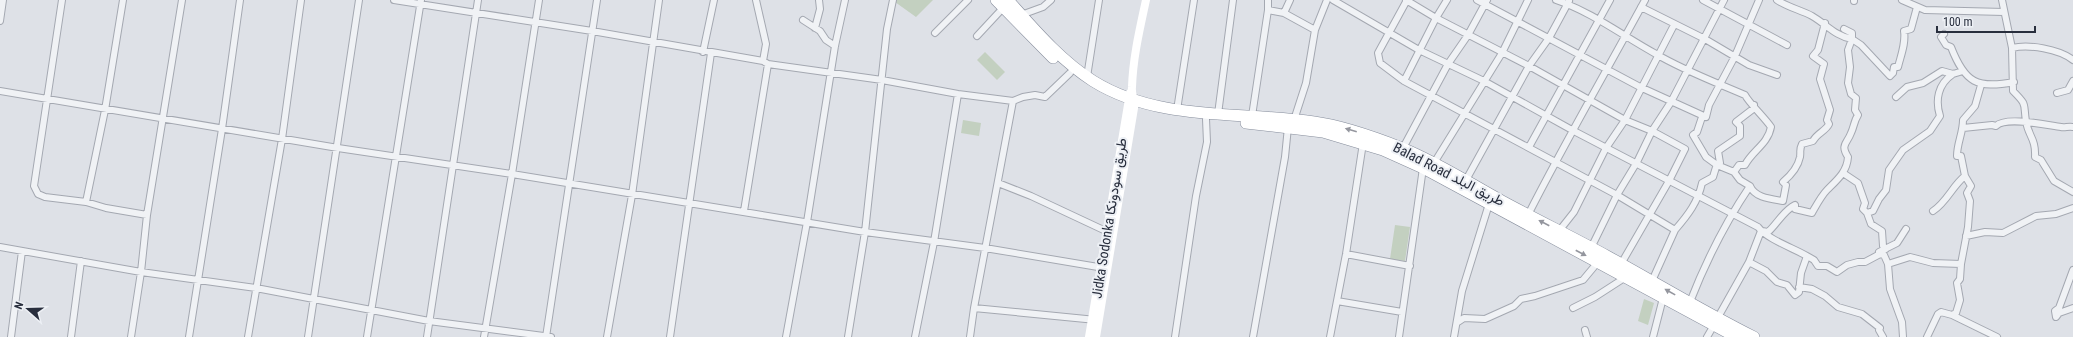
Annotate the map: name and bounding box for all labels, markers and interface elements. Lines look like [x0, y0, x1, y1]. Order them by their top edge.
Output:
scale bar [1937, 8, 2035, 34]
text: 100 m [1943, 15, 1973, 29]
one-way arrow [1345, 127, 1358, 133]
street label: Jidka Sodonka طريق سودونكا [1088, 137, 1131, 300]
street label: Balad Road طريق البلد [1390, 139, 1507, 210]
one-way arrow [1538, 220, 1549, 226]
one-way arrow [1576, 250, 1587, 257]
one-way arrow [1664, 288, 1676, 295]
north arrow [8, 289, 48, 329]
text: N [12, 300, 26, 311]

